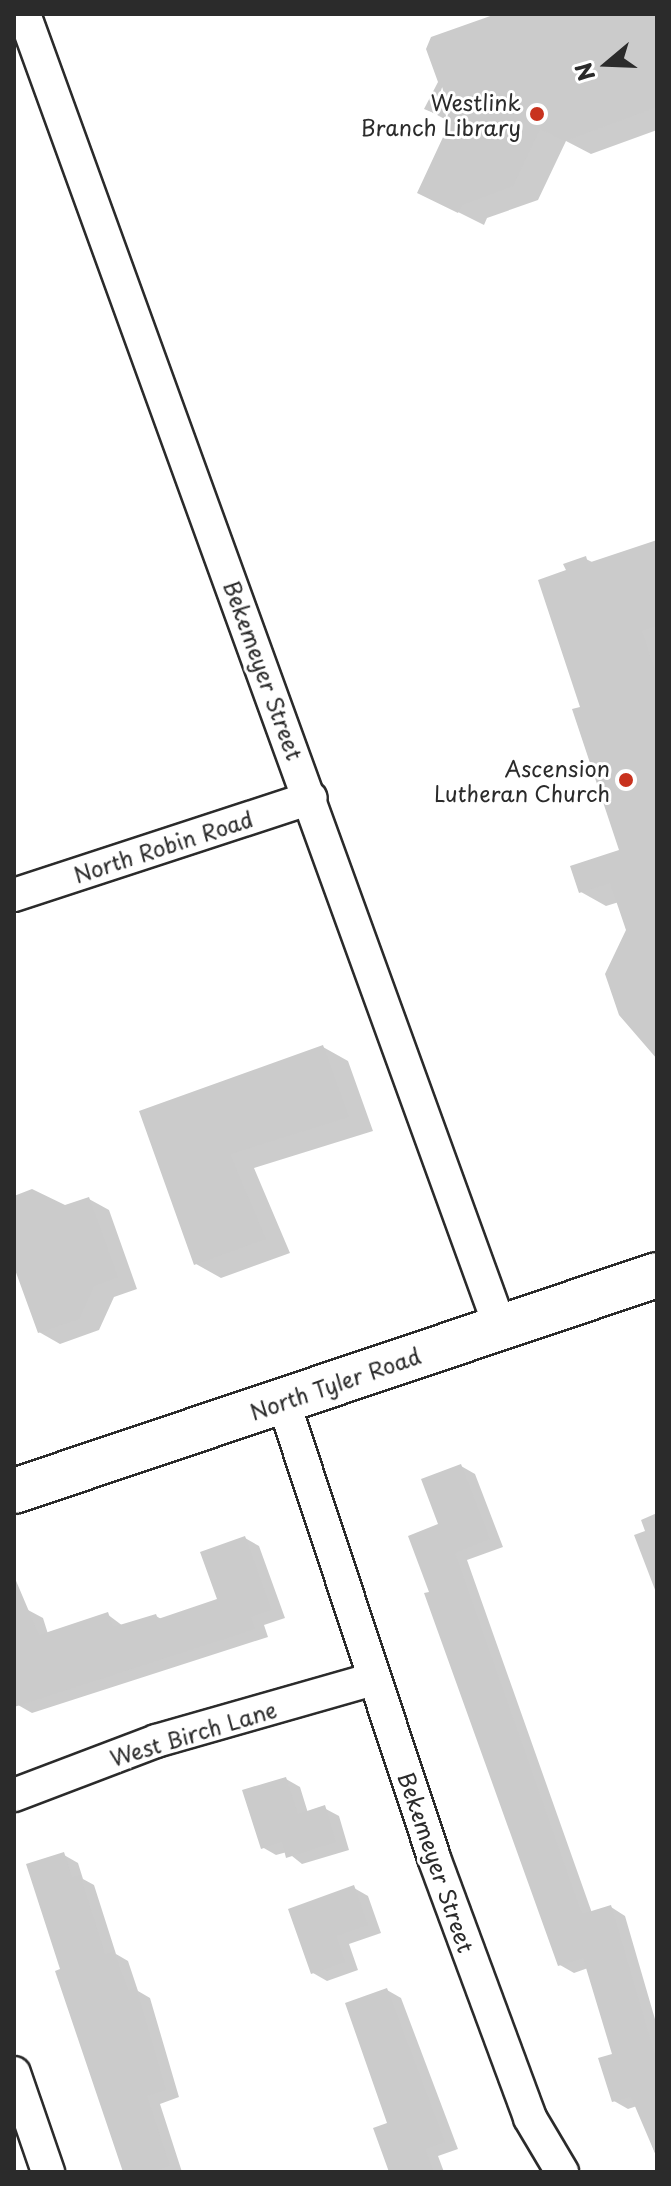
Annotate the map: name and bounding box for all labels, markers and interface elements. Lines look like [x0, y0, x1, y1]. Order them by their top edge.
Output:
north arrow [567, 24, 647, 104]
text: N [565, 58, 602, 86]
place label: Westlink Branch Library [362, 88, 521, 140]
marker: Westlink Branch Library [528, 105, 546, 123]
street label: Bekemeyer Street [219, 576, 309, 764]
place label: Ascension Lutheran Church [434, 754, 610, 806]
marker: Ascension Lutheran Church [617, 771, 635, 789]
street label: North Robin Road [69, 804, 257, 888]
street label: North Tyler Road [245, 1341, 425, 1425]
street label: West Birch Lane [106, 1695, 280, 1771]
street label: Bekemeyer Street [394, 1768, 480, 1956]

